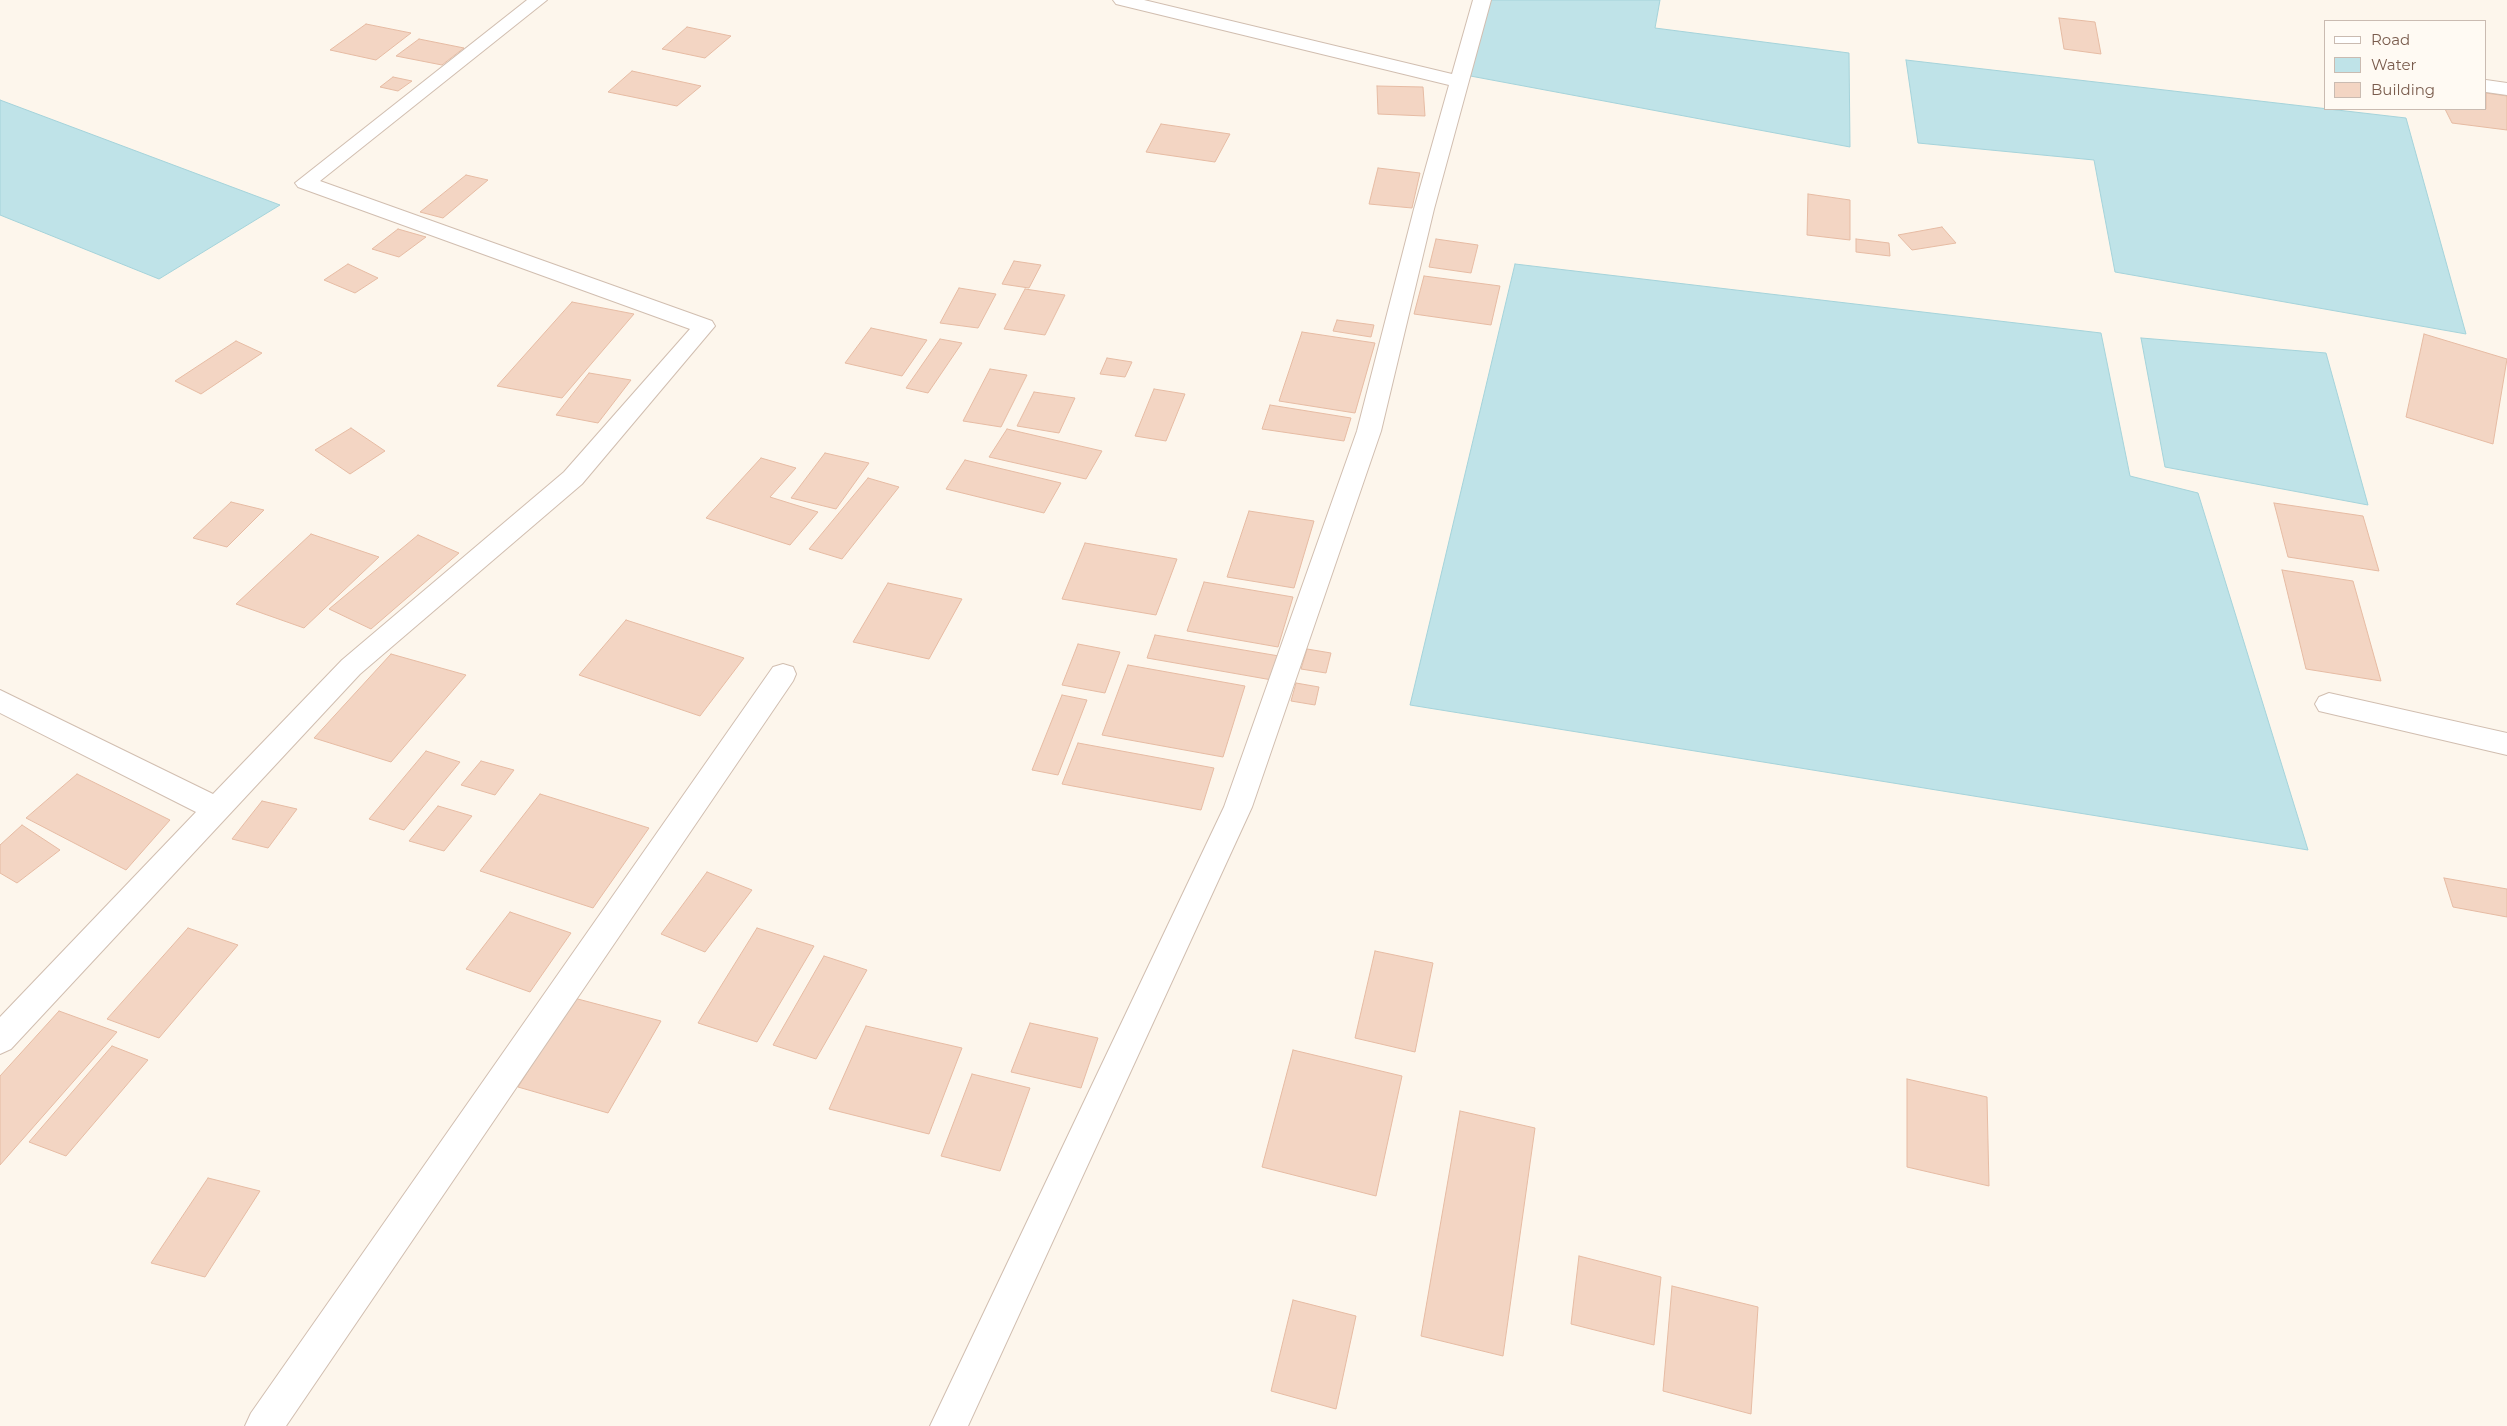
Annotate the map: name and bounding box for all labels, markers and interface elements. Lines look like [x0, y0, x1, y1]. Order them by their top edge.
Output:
legend [2324, 20, 2487, 110]
text: Road [2371, 30, 2410, 49]
text: Water [2371, 55, 2417, 74]
text: Building [2371, 80, 2435, 99]

